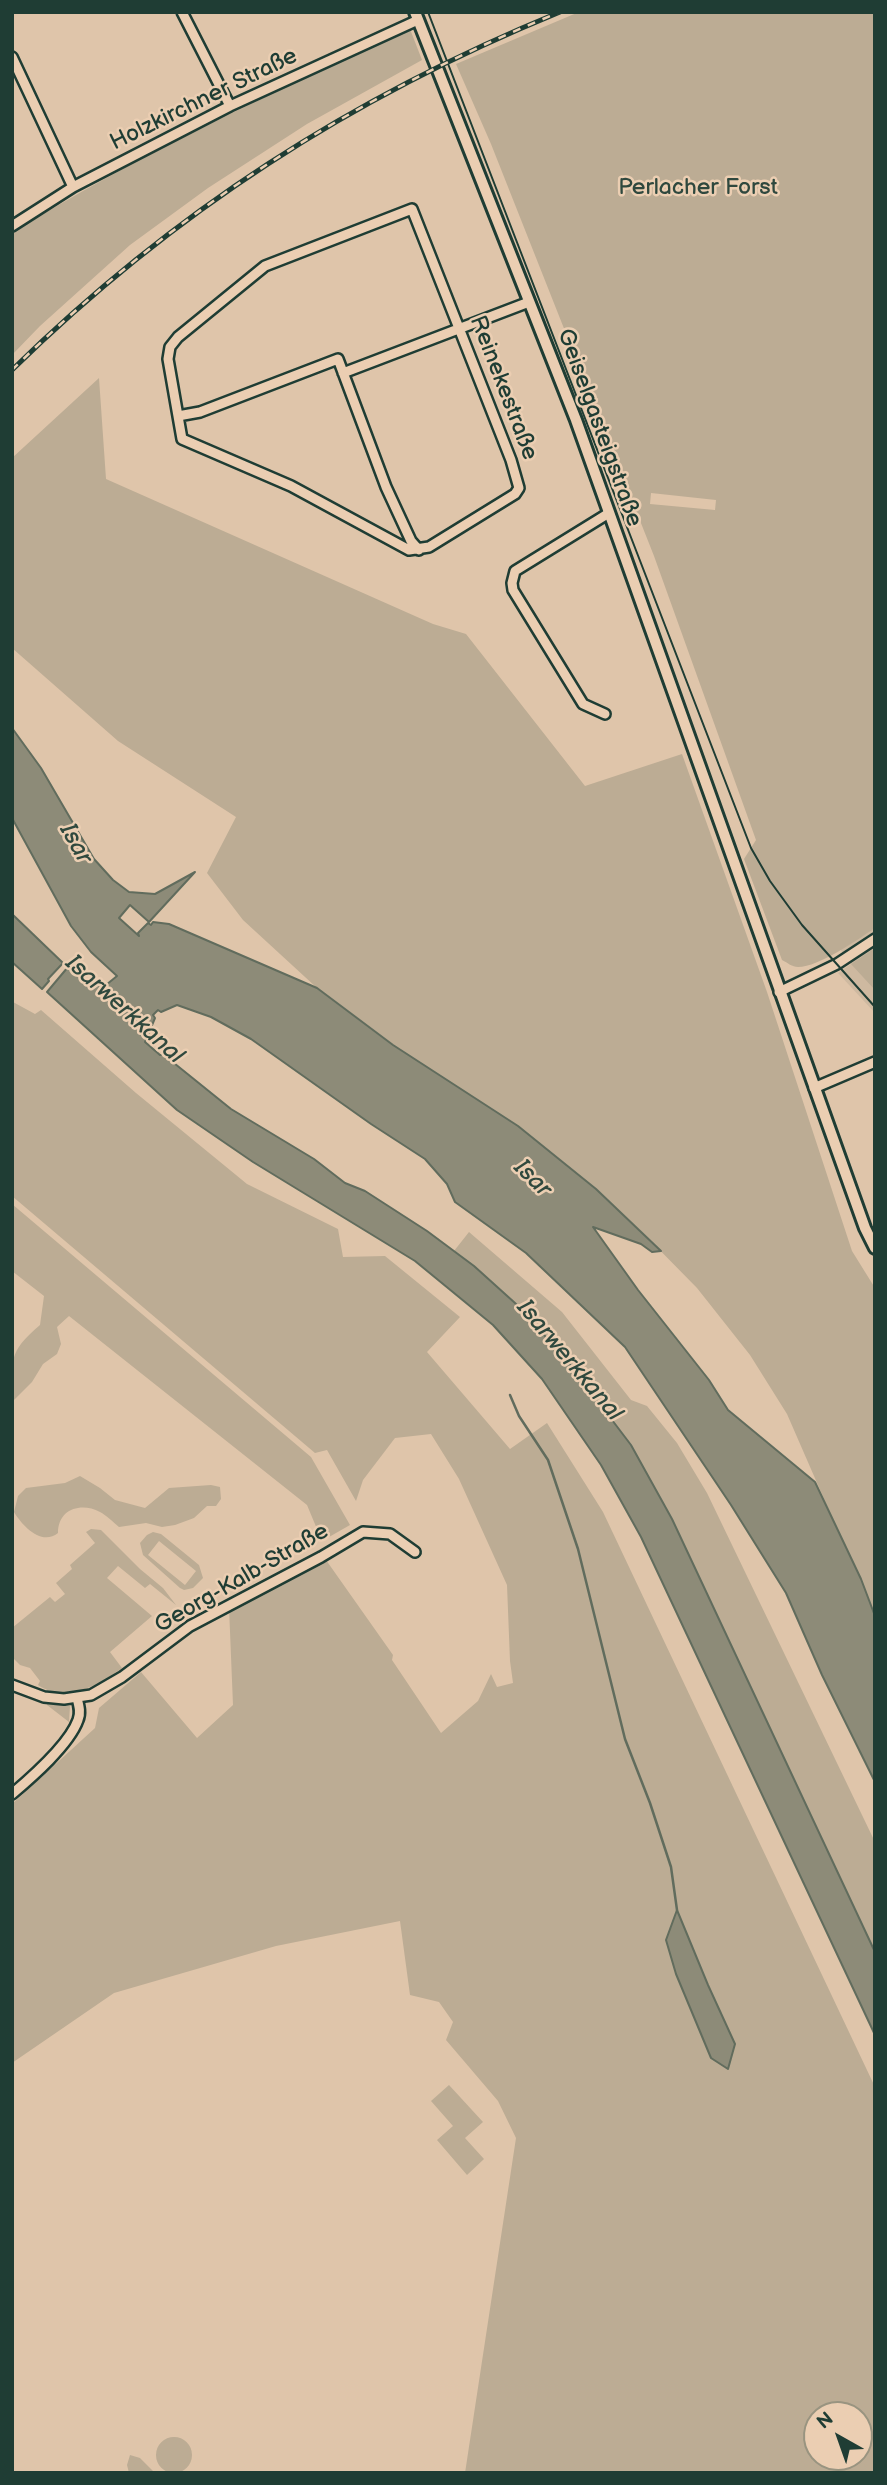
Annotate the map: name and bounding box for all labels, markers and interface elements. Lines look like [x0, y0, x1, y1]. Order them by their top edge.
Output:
street label: Holzkirchner Straße [106, 43, 302, 157]
park label: Perlacher Forst [618, 174, 778, 202]
street label: Reinekestraße [463, 312, 543, 464]
street label: Geiselgasteigstraße [550, 325, 648, 531]
water label: Isar [52, 819, 98, 869]
water label: Isarwerkkanal [59, 949, 189, 1071]
water label: Isar [507, 1154, 557, 1204]
water label: Isarwerkkanal [510, 1295, 628, 1427]
street label: Georg-Kalb-Straße [150, 1518, 334, 1640]
north arrow [803, 2401, 873, 2471]
text: N [813, 2408, 838, 2434]

